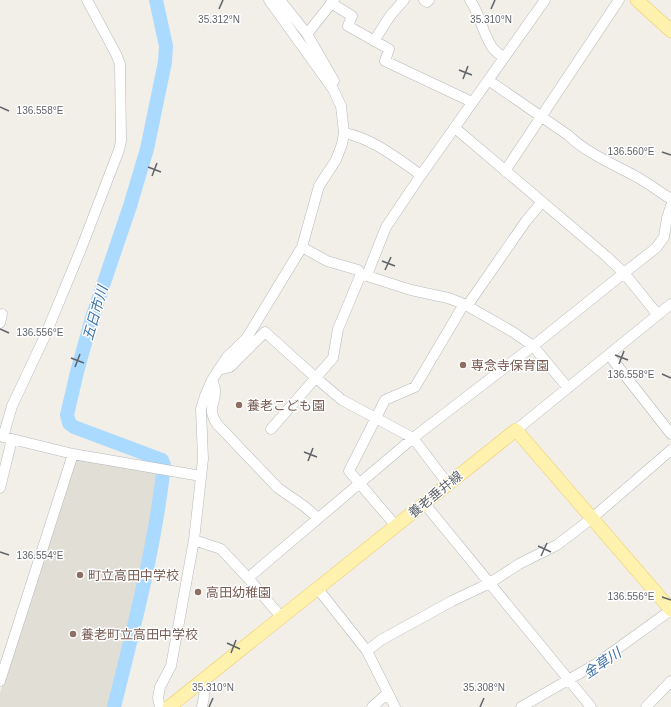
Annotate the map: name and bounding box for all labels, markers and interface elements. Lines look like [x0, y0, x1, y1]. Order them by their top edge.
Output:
text: 35.312°N [198, 14, 240, 25]
text: 35.310°N [470, 14, 512, 25]
text: 136.558°E [17, 105, 64, 116]
text: 136.560°E [608, 146, 655, 157]
water label: 五日市川 [80, 282, 111, 342]
text: 136.556°E [17, 327, 64, 338]
place label: 専念寺保育園 [471, 358, 549, 373]
marker: 専念寺保育園 [458, 360, 468, 370]
text: 136.558°E [608, 369, 655, 380]
place label: 養老こども園 [247, 398, 325, 413]
marker: 養老こども園 [234, 400, 244, 410]
street label: 養老垂井線 [405, 468, 465, 521]
text: 136.554°E [17, 550, 64, 561]
place label: 町立高田中学校 [88, 568, 179, 583]
marker: 町立高田中学校 [75, 570, 85, 580]
place label: 高田幼稚園 [206, 585, 271, 600]
marker: 高田幼稚園 [193, 587, 203, 597]
text: 136.556°E [608, 591, 655, 602]
place label: 養老町立高田中学校 [81, 627, 198, 642]
marker: 養老町立高田中学校 [68, 629, 78, 639]
water label: 金草川 [580, 644, 626, 681]
text: 35.310°N [192, 682, 234, 693]
text: 35.308°N [463, 682, 505, 693]

